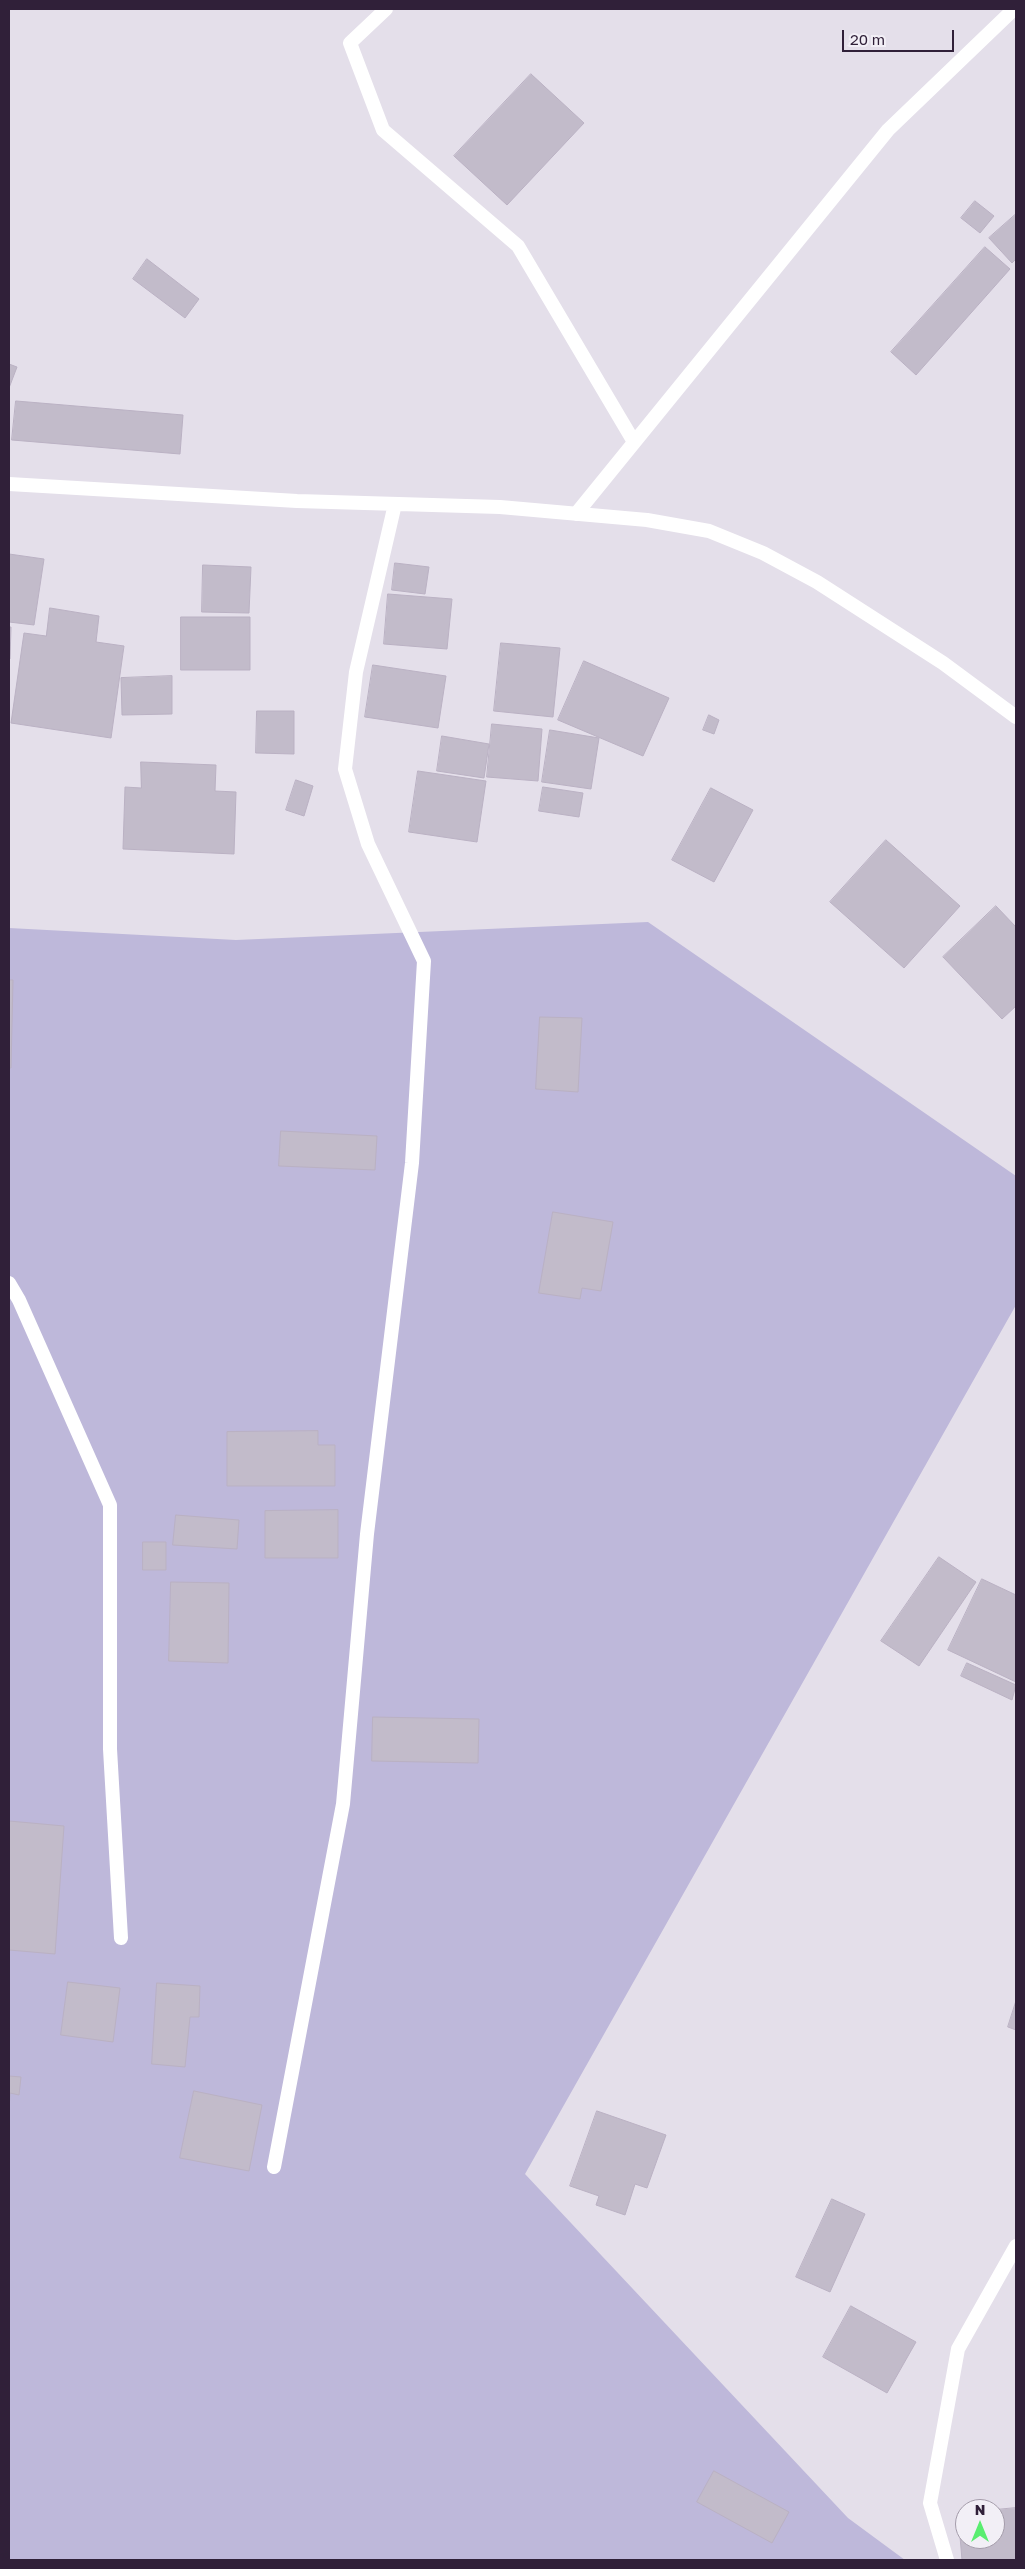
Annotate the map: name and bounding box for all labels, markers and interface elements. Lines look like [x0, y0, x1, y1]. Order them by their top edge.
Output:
scale bar [845, 20, 958, 52]
text: 20 m [850, 30, 885, 48]
north arrow [955, 2499, 1005, 2549]
text: N [975, 2501, 985, 2518]

